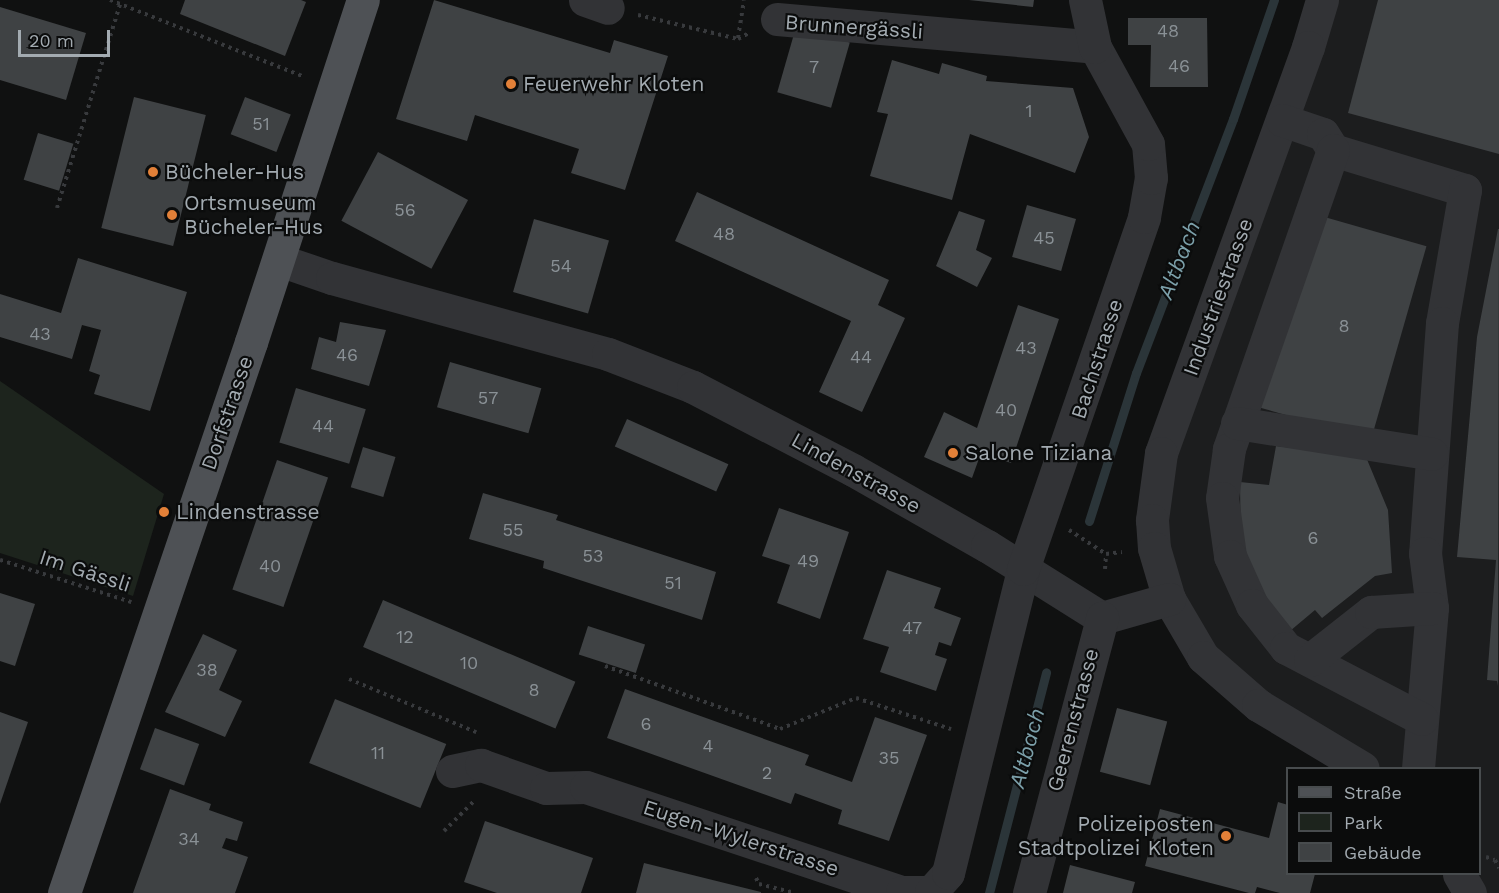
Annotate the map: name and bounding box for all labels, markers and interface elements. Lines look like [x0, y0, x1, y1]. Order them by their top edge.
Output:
street label: Brunnergässli [784, 10, 924, 44]
scale bar [21, 18, 112, 56]
house number: 48 [1157, 20, 1179, 42]
text: 20 m [29, 30, 74, 51]
house number: 46 [1168, 55, 1190, 77]
house number: 7 [809, 56, 819, 78]
place label: Feuerwehr Kloten [523, 71, 705, 97]
marker: Feuerwehr Kloten [504, 77, 518, 91]
house number: 1 [1025, 100, 1033, 122]
house number: 51 [252, 113, 270, 135]
place label: Bücheler-Hus [165, 159, 304, 185]
marker: Bücheler-Hus [146, 165, 160, 179]
place label: Ortsmuseum Bücheler-Hus [184, 190, 323, 240]
house number: 56 [394, 199, 416, 221]
marker: Ortsmuseum Bücheler-Hus [165, 208, 179, 222]
street label: Industriestrasse [1178, 215, 1258, 379]
water label: Altbach [1152, 217, 1206, 303]
house number: 48 [713, 223, 735, 245]
house number: 45 [1033, 227, 1055, 249]
house number: 54 [550, 255, 572, 277]
street label: Bachstrasse [1066, 296, 1128, 422]
house number: 8 [1338, 315, 1350, 337]
house number: 43 [29, 323, 51, 345]
house number: 43 [1015, 337, 1037, 359]
house number: 46 [336, 344, 358, 366]
house number: 44 [850, 346, 872, 368]
street label: Dorfstrasse [196, 353, 258, 473]
house number: 57 [478, 387, 498, 409]
house number: 40 [995, 399, 1017, 421]
house number: 44 [312, 415, 334, 437]
street label: Lindenstrasse [787, 427, 925, 519]
place label: Salone Tiziana [965, 440, 1113, 466]
marker: Salone Tiziana [946, 446, 960, 460]
place label: Lindenstrasse [176, 499, 320, 525]
marker: Lindenstrasse [157, 505, 171, 519]
house number: 55 [503, 519, 523, 541]
house number: 6 [1308, 527, 1318, 549]
street label: Im Gässli [36, 544, 134, 598]
house number: 53 [583, 545, 603, 567]
house number: 49 [797, 550, 819, 572]
house number: 40 [259, 555, 281, 577]
house number: 51 [664, 572, 682, 594]
house number: 47 [902, 617, 922, 639]
house number: 12 [396, 626, 414, 648]
street label: Geerenstrasse [1042, 646, 1104, 794]
house number: 10 [460, 652, 478, 674]
house number: 38 [196, 659, 218, 681]
house number: 8 [528, 679, 540, 701]
water label: Altbach [1004, 705, 1050, 791]
house number: 6 [641, 713, 651, 735]
house number: 4 [703, 735, 713, 757]
house number: 11 [371, 742, 385, 764]
house number: 35 [879, 747, 899, 769]
house number: 2 [762, 762, 772, 784]
legend [1286, 767, 1481, 875]
text: Straße [1344, 782, 1402, 803]
street label: Eugen-Wylerstrasse [640, 794, 842, 882]
place label: Polizeiposten Stadtpolizei Kloten [1018, 811, 1214, 861]
text: Park [1344, 812, 1383, 833]
house number: 34 [178, 828, 200, 850]
marker: Polizeiposten Stadtpolizei Kloten [1219, 829, 1233, 843]
text: Gebäude [1344, 842, 1422, 863]

